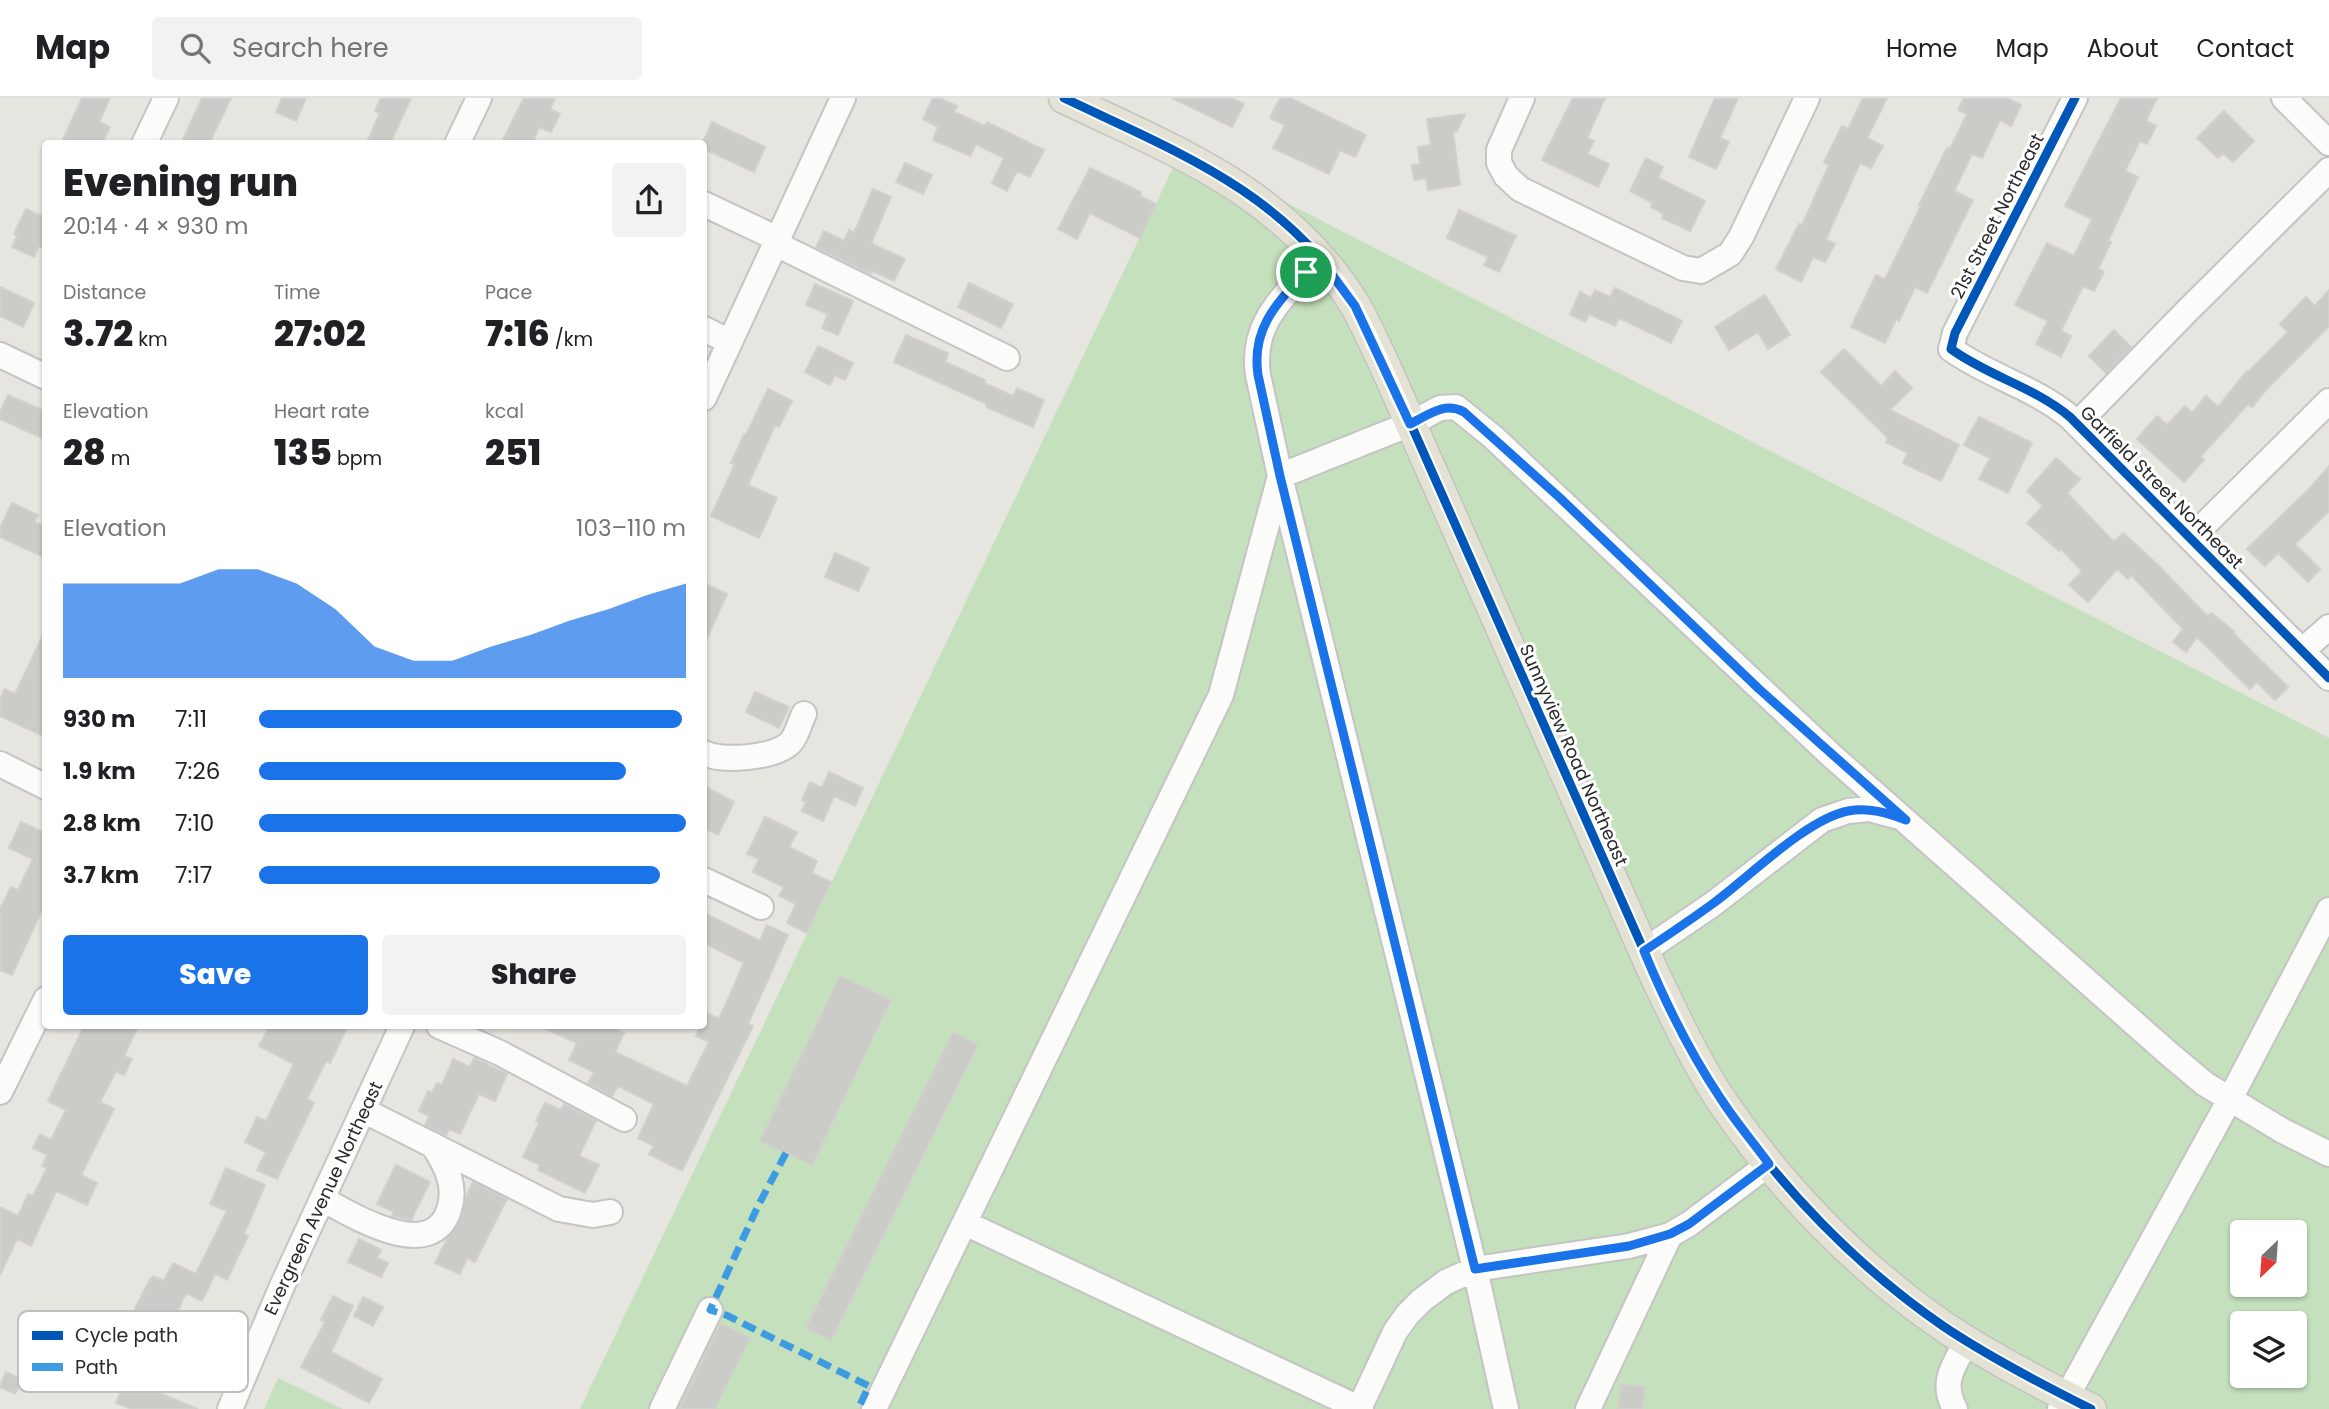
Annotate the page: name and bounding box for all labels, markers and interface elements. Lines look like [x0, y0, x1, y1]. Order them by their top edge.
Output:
search box [152, 17, 642, 80]
text: Map [35, 24, 110, 71]
icon: search [176, 29, 214, 67]
text: Search here [232, 30, 389, 66]
text: Home [1886, 32, 1958, 65]
text: Map [1996, 32, 2049, 65]
text: About [2087, 32, 2158, 65]
text: Contact [2196, 32, 2294, 65]
street label: 21st Street Northeast [1944, 129, 2050, 303]
text: Evening run [63, 156, 298, 209]
button: share [612, 163, 686, 237]
text: 20:14 · 4 × 930 m [63, 210, 248, 242]
pin [1276, 242, 1336, 302]
icon: arrive [1287, 253, 1325, 291]
text: Distance [63, 279, 146, 306]
text: Time [274, 279, 320, 306]
text: Pace [485, 279, 532, 306]
text: 3.72 [63, 309, 133, 358]
text: 27:02 [274, 309, 366, 358]
text: 7:16 [485, 309, 550, 358]
text: km [133, 326, 168, 353]
text: /km [550, 326, 593, 353]
text: Elevation [63, 398, 149, 425]
text: Heart rate [274, 398, 369, 425]
text: kcal [485, 398, 524, 425]
street label: Garfield Street Northeast [2075, 400, 2249, 574]
text: 28 [63, 428, 106, 477]
text: 135 [274, 428, 332, 477]
text: 251 [485, 428, 541, 477]
text: m [106, 445, 130, 472]
text: bpm [332, 445, 382, 472]
text: Elevation [63, 512, 167, 544]
text: 103–110 m [576, 512, 686, 544]
street label: Sunnyview Road Northeast [1514, 640, 1634, 870]
text: 930 m [63, 703, 135, 735]
text: 7:11 [175, 703, 207, 735]
text: 1.9 km [63, 755, 136, 787]
text: 7:26 [175, 755, 220, 787]
text: 2.8 km [63, 807, 141, 839]
text: 7:10 [175, 807, 214, 839]
text: 3.7 km [63, 859, 139, 891]
text: 7:17 [175, 859, 212, 891]
button: Save [63, 935, 368, 1015]
button: Share [382, 935, 686, 1015]
street label: Evergreen Avenue Northeast [258, 1077, 388, 1319]
north arrow [2230, 1220, 2306, 1297]
map controls [2230, 1220, 2307, 1388]
legend [18, 1311, 248, 1392]
button: layers [2230, 1311, 2307, 1388]
text: Cycle path [75, 1322, 178, 1349]
text: Path [75, 1354, 118, 1381]

